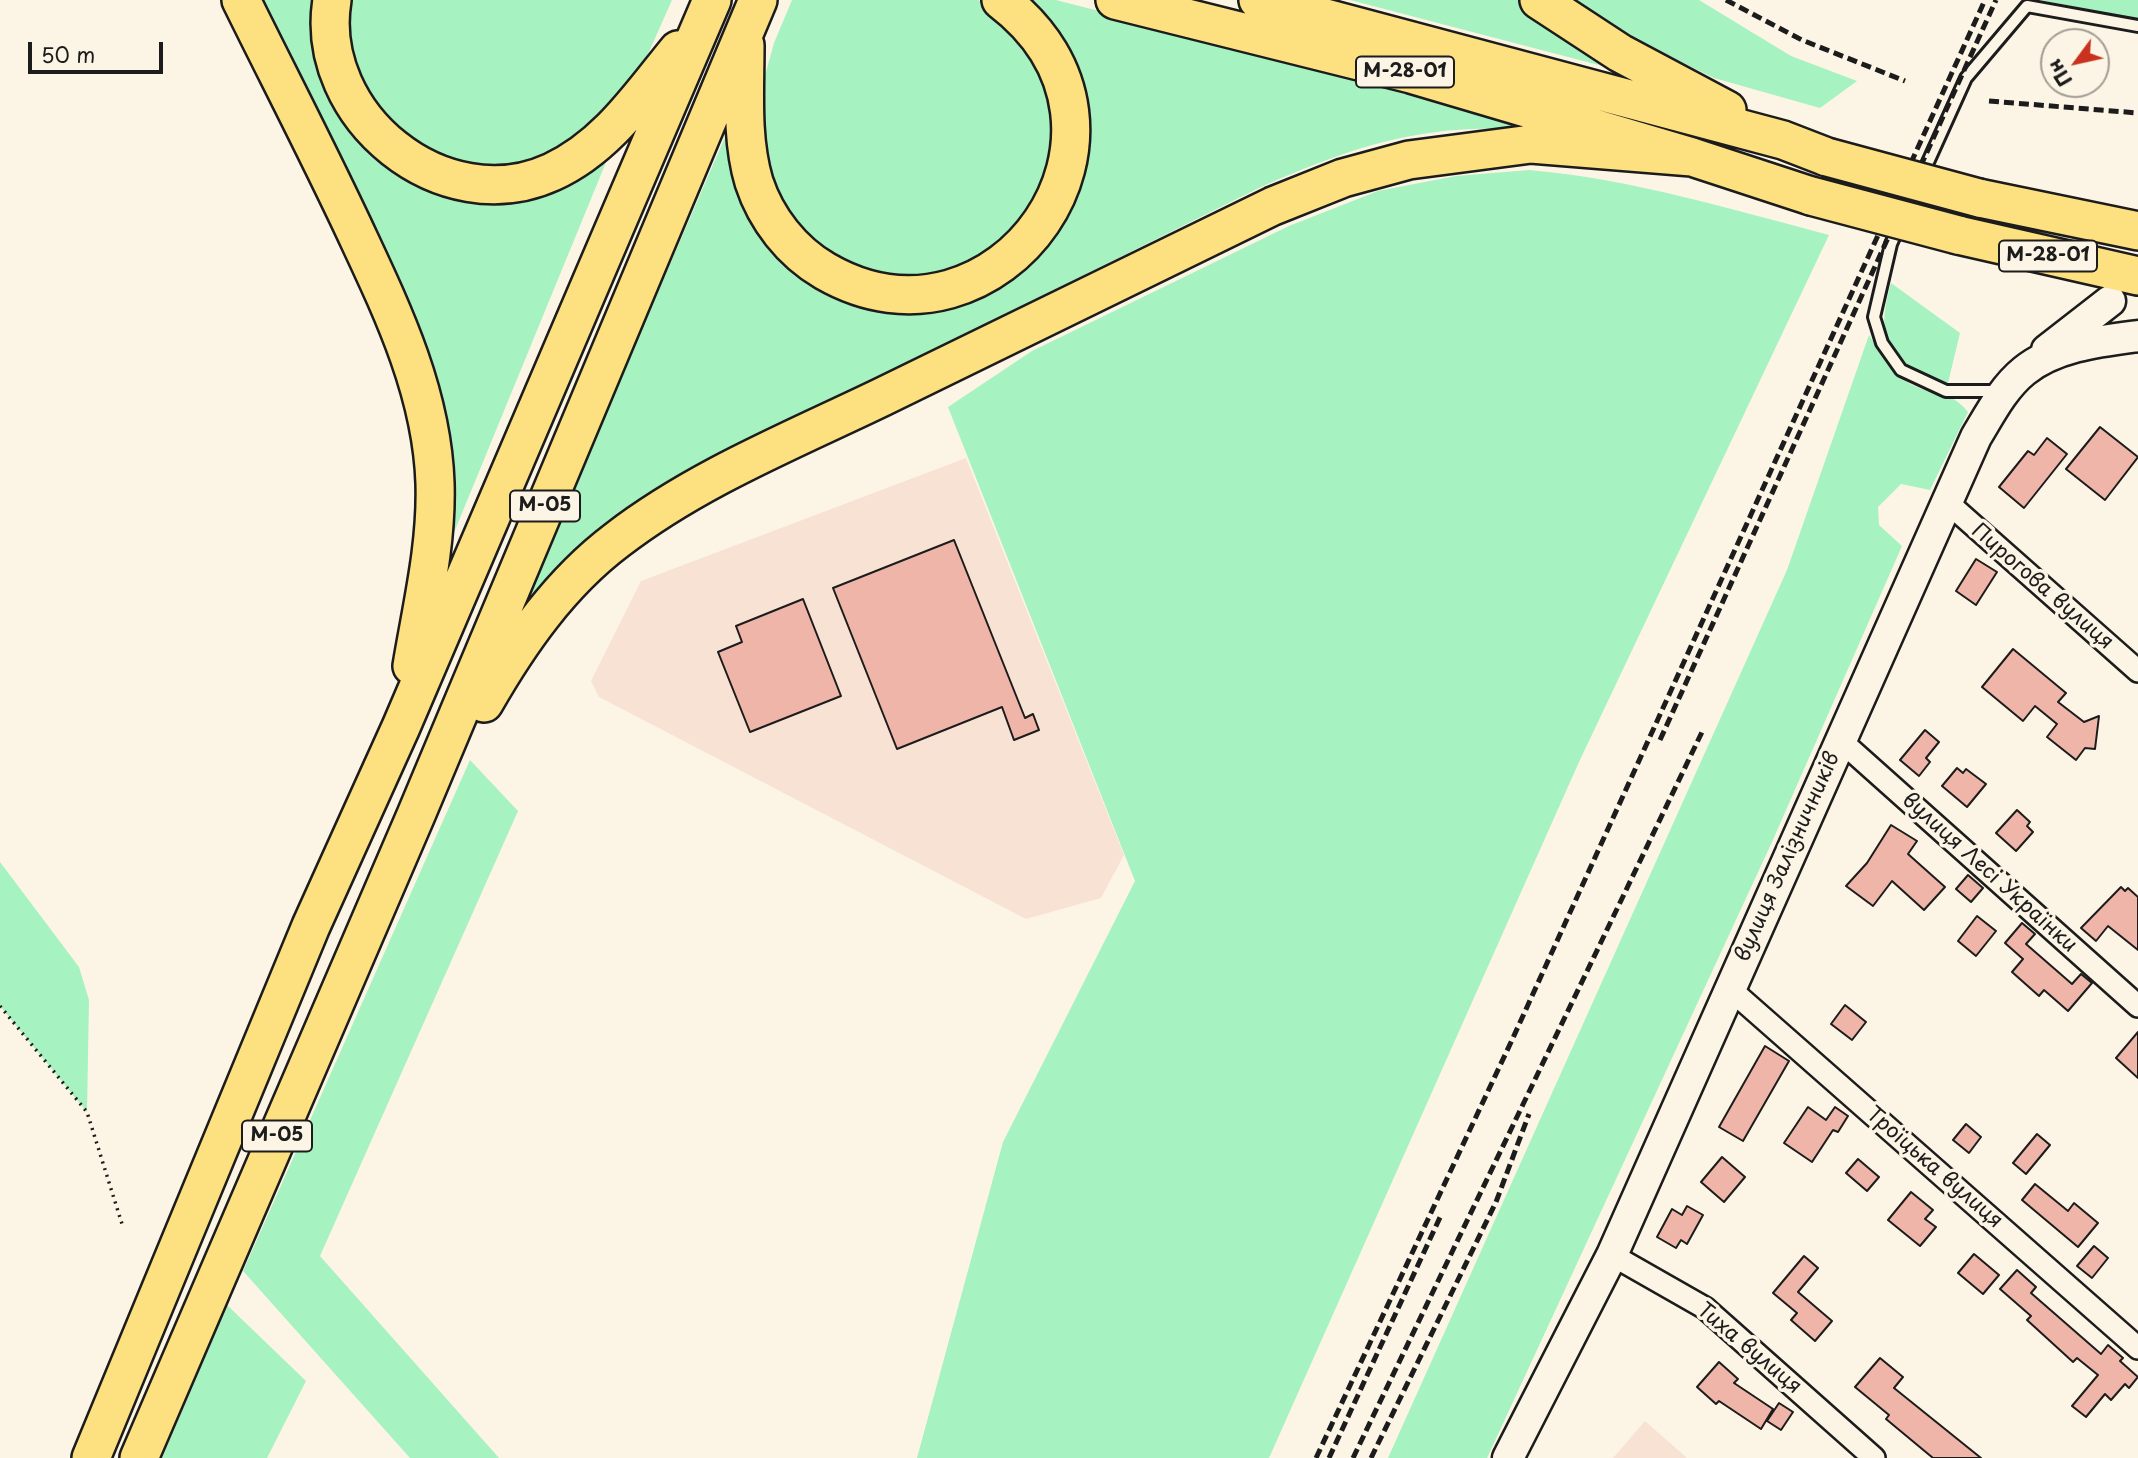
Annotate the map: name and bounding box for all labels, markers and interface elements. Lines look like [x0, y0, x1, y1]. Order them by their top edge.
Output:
scale bar [32, 28, 166, 72]
north arrow [2040, 28, 2110, 98]
text: 50 m [41, 38, 95, 70]
text: Пн [2040, 54, 2078, 93]
road number: М-28-01 [1356, 57, 1454, 88]
road number: М-28-01 [1999, 240, 2097, 272]
road number: М-05 [510, 491, 580, 522]
street label: Пирогова вулиця [1966, 519, 2118, 655]
street label: вулиця Залізничників [1730, 748, 1846, 966]
street label: вулиця Лесі Українки [1896, 788, 2082, 958]
street label: Троїцька вулиця [1861, 1102, 2007, 1234]
road number: М-05 [242, 1120, 312, 1152]
street label: Тиха вулиця [1692, 1298, 1806, 1400]

